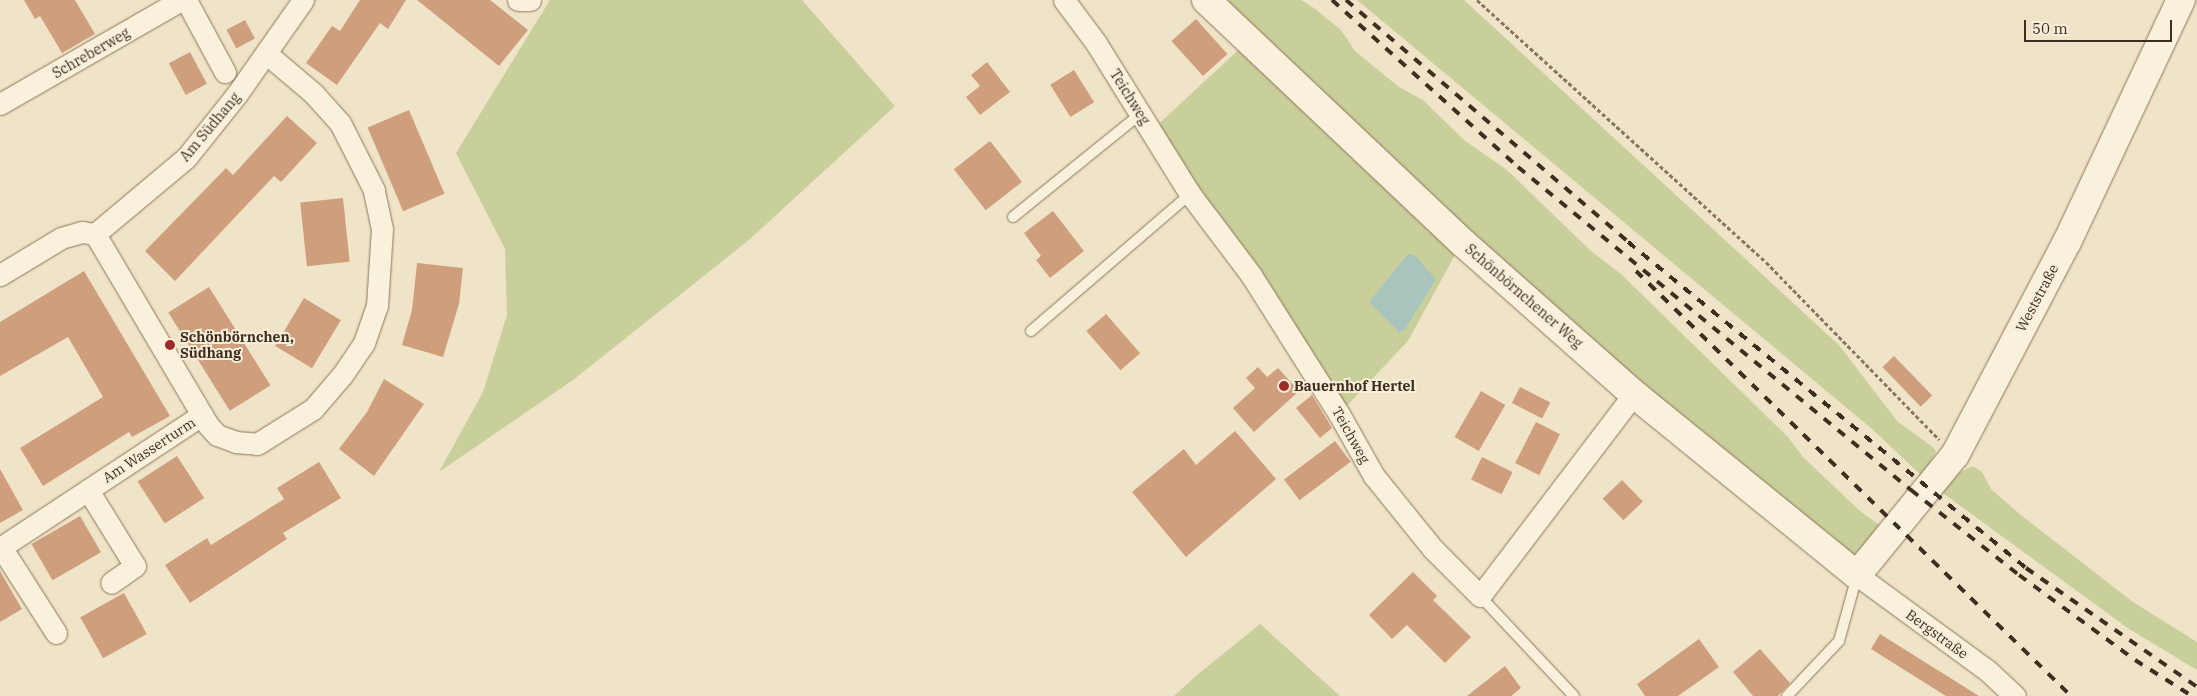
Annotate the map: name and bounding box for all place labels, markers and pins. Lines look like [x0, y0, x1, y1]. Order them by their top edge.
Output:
place label: Schönbörnchen, Südhang [180, 329, 294, 362]
marker: Schönbörnchen, Südhang [164, 339, 176, 351]
place label: Bauernhof Hertel [1294, 378, 1415, 394]
marker: Bauernhof Hertel [1278, 380, 1290, 392]

